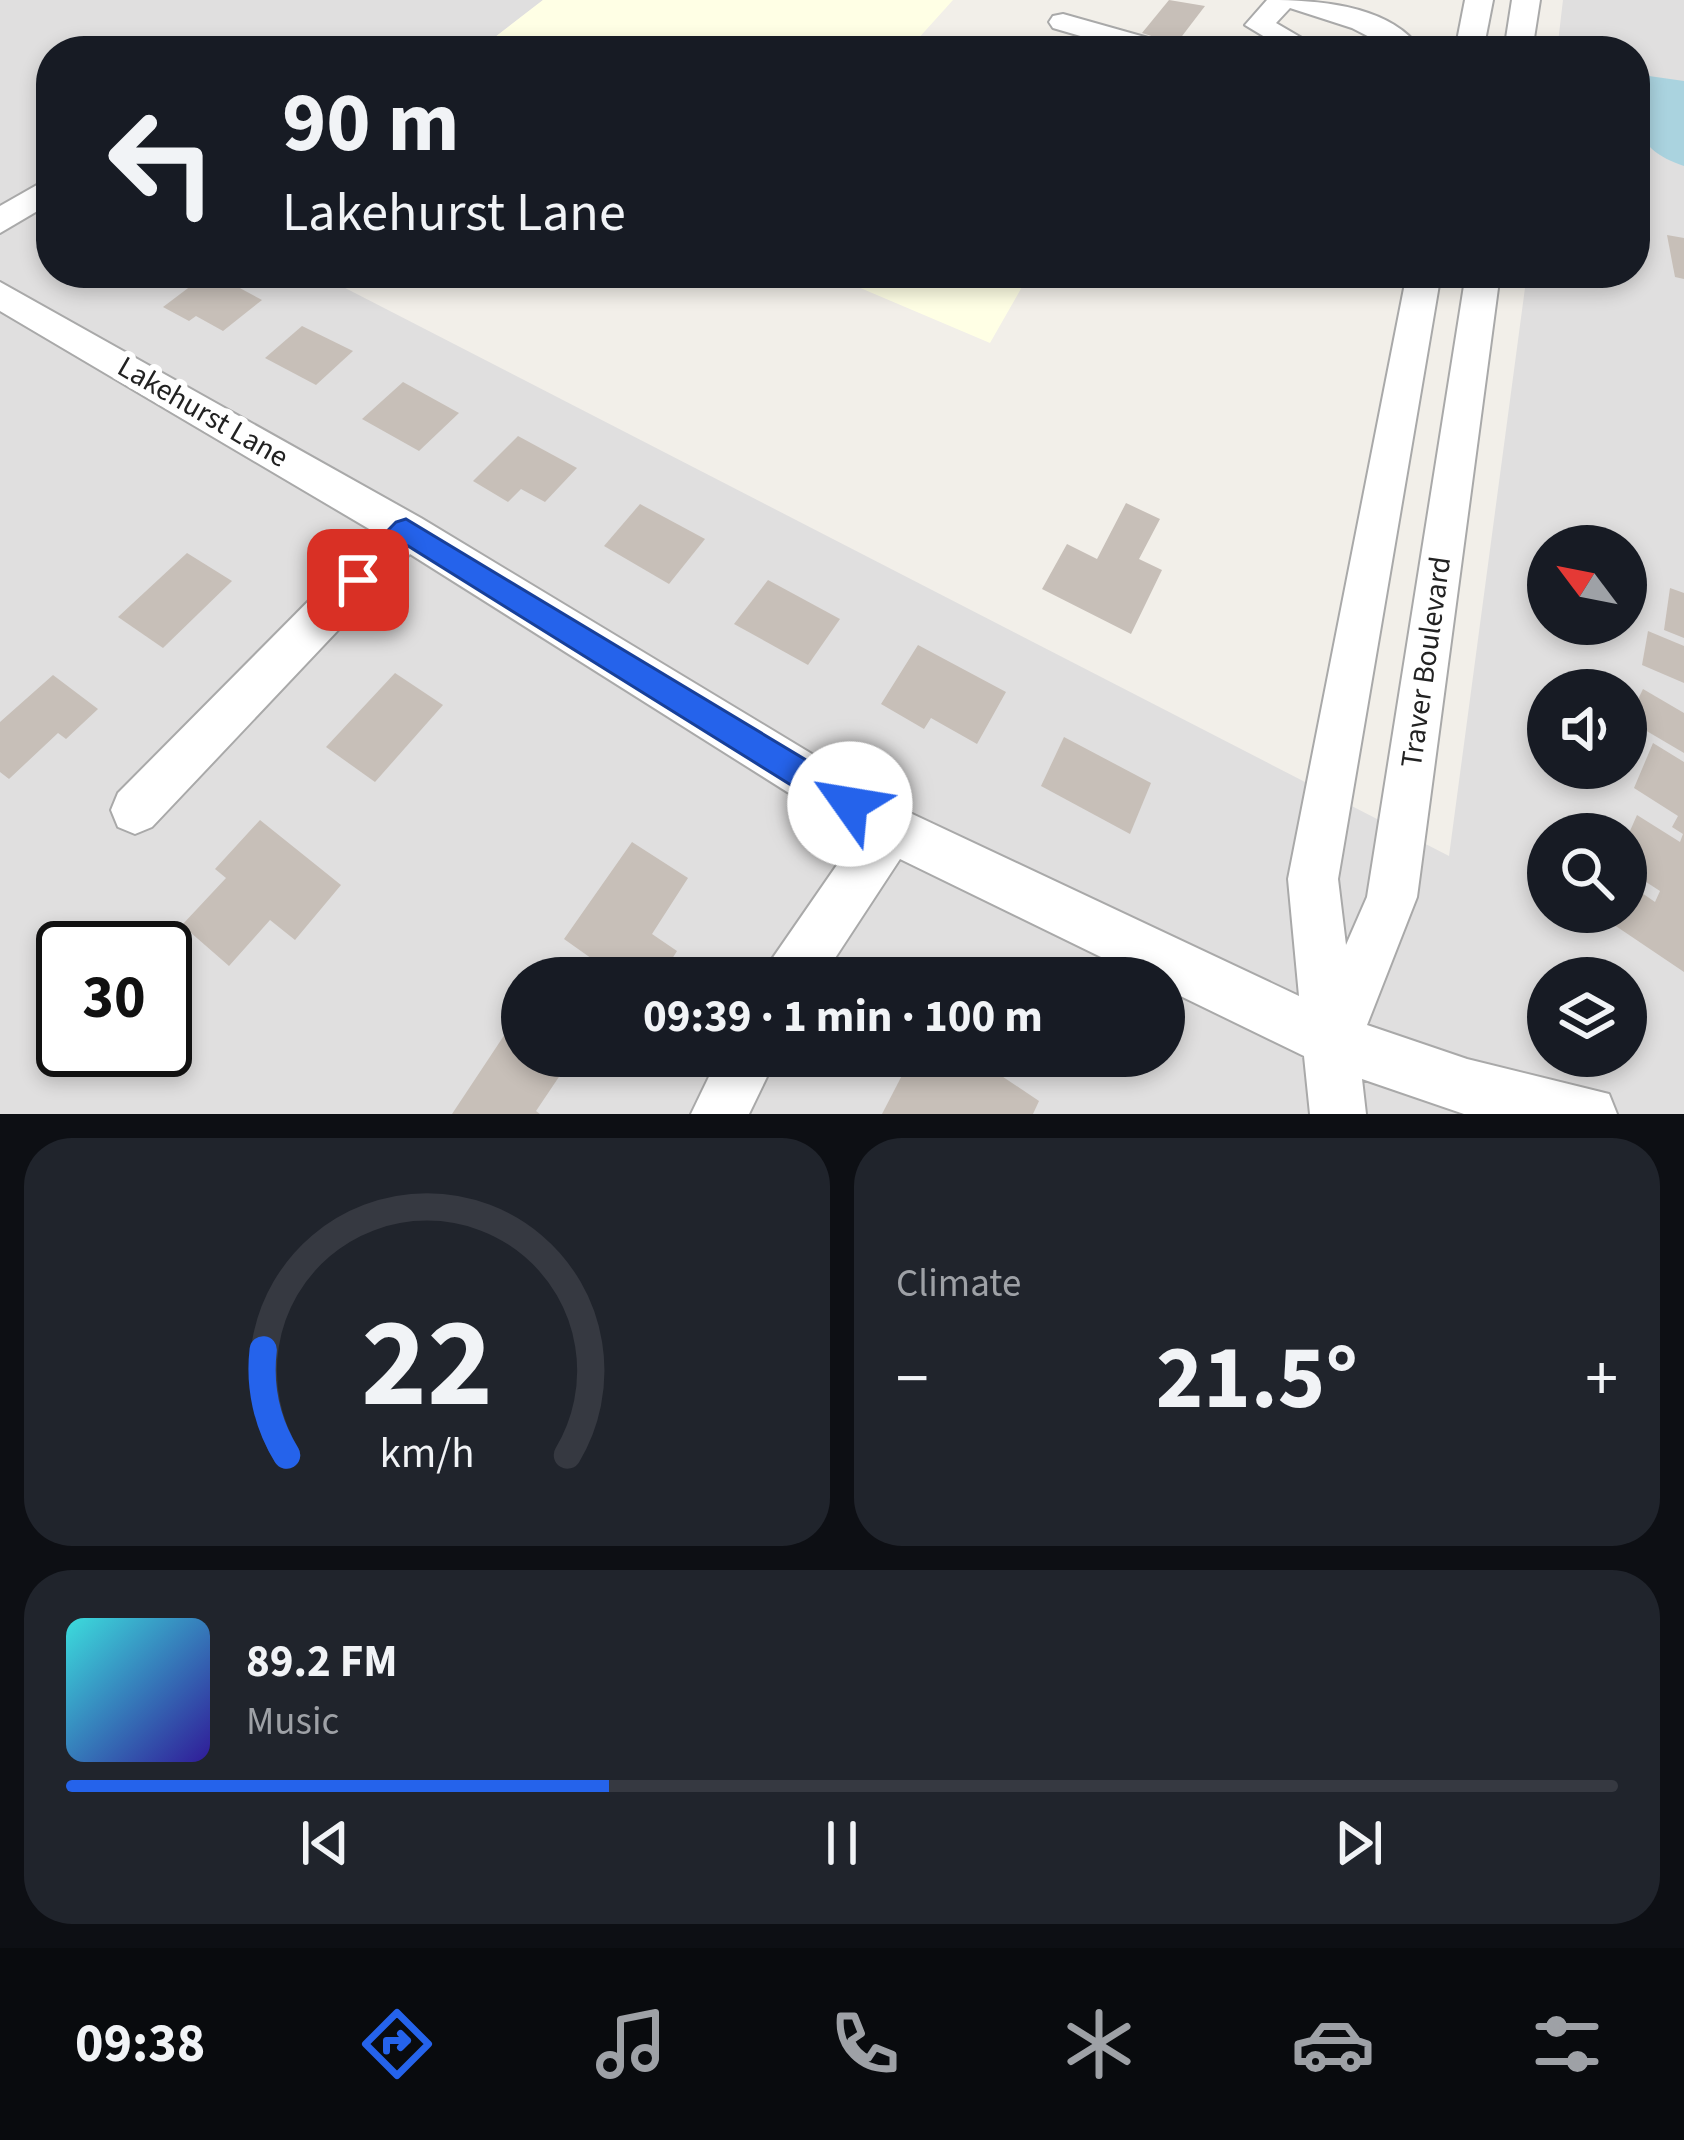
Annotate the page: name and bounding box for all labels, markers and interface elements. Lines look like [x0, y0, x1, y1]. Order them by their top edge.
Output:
text: 90 m [282, 64, 460, 184]
icon: left [84, 84, 240, 240]
text: Lakehurst Lane [282, 175, 626, 252]
street label: Lakehurst Lane [110, 346, 296, 478]
north arrow [1527, 525, 1647, 645]
map controls [1527, 525, 1647, 1077]
pin [307, 529, 409, 631]
icon: arrive [325, 547, 391, 613]
street label: Traver Boulevard [1390, 554, 1462, 770]
button: sound [1527, 669, 1647, 789]
position arrow [787, 741, 913, 867]
button: search [1527, 813, 1647, 933]
speed limit sign: 30 [36, 921, 192, 1077]
button: layers [1527, 957, 1647, 1077]
text: 09:39 · 1 min · 100 m [643, 985, 1043, 1049]
text: Climate [896, 1256, 1021, 1312]
text: 22 [361, 1276, 493, 1454]
text: 21.5° [1156, 1315, 1358, 1443]
text: − [896, 1332, 929, 1426]
text: + [1585, 1332, 1618, 1426]
text: km/h [379, 1423, 475, 1484]
text: 89.2 FM [246, 1630, 398, 1694]
text: Music [246, 1694, 339, 1750]
icon: previous [292, 1810, 358, 1876]
icon: pause [809, 1810, 875, 1876]
icon: next [1326, 1810, 1392, 1876]
icon: directions [355, 2002, 439, 2086]
icon: music [589, 2002, 673, 2086]
icon: phone [823, 2002, 907, 2086]
icon: climate [1057, 2002, 1141, 2086]
icon: car [1291, 2002, 1375, 2086]
icon: filters [1525, 2002, 1609, 2086]
text: 09:38 [75, 2006, 205, 2083]

